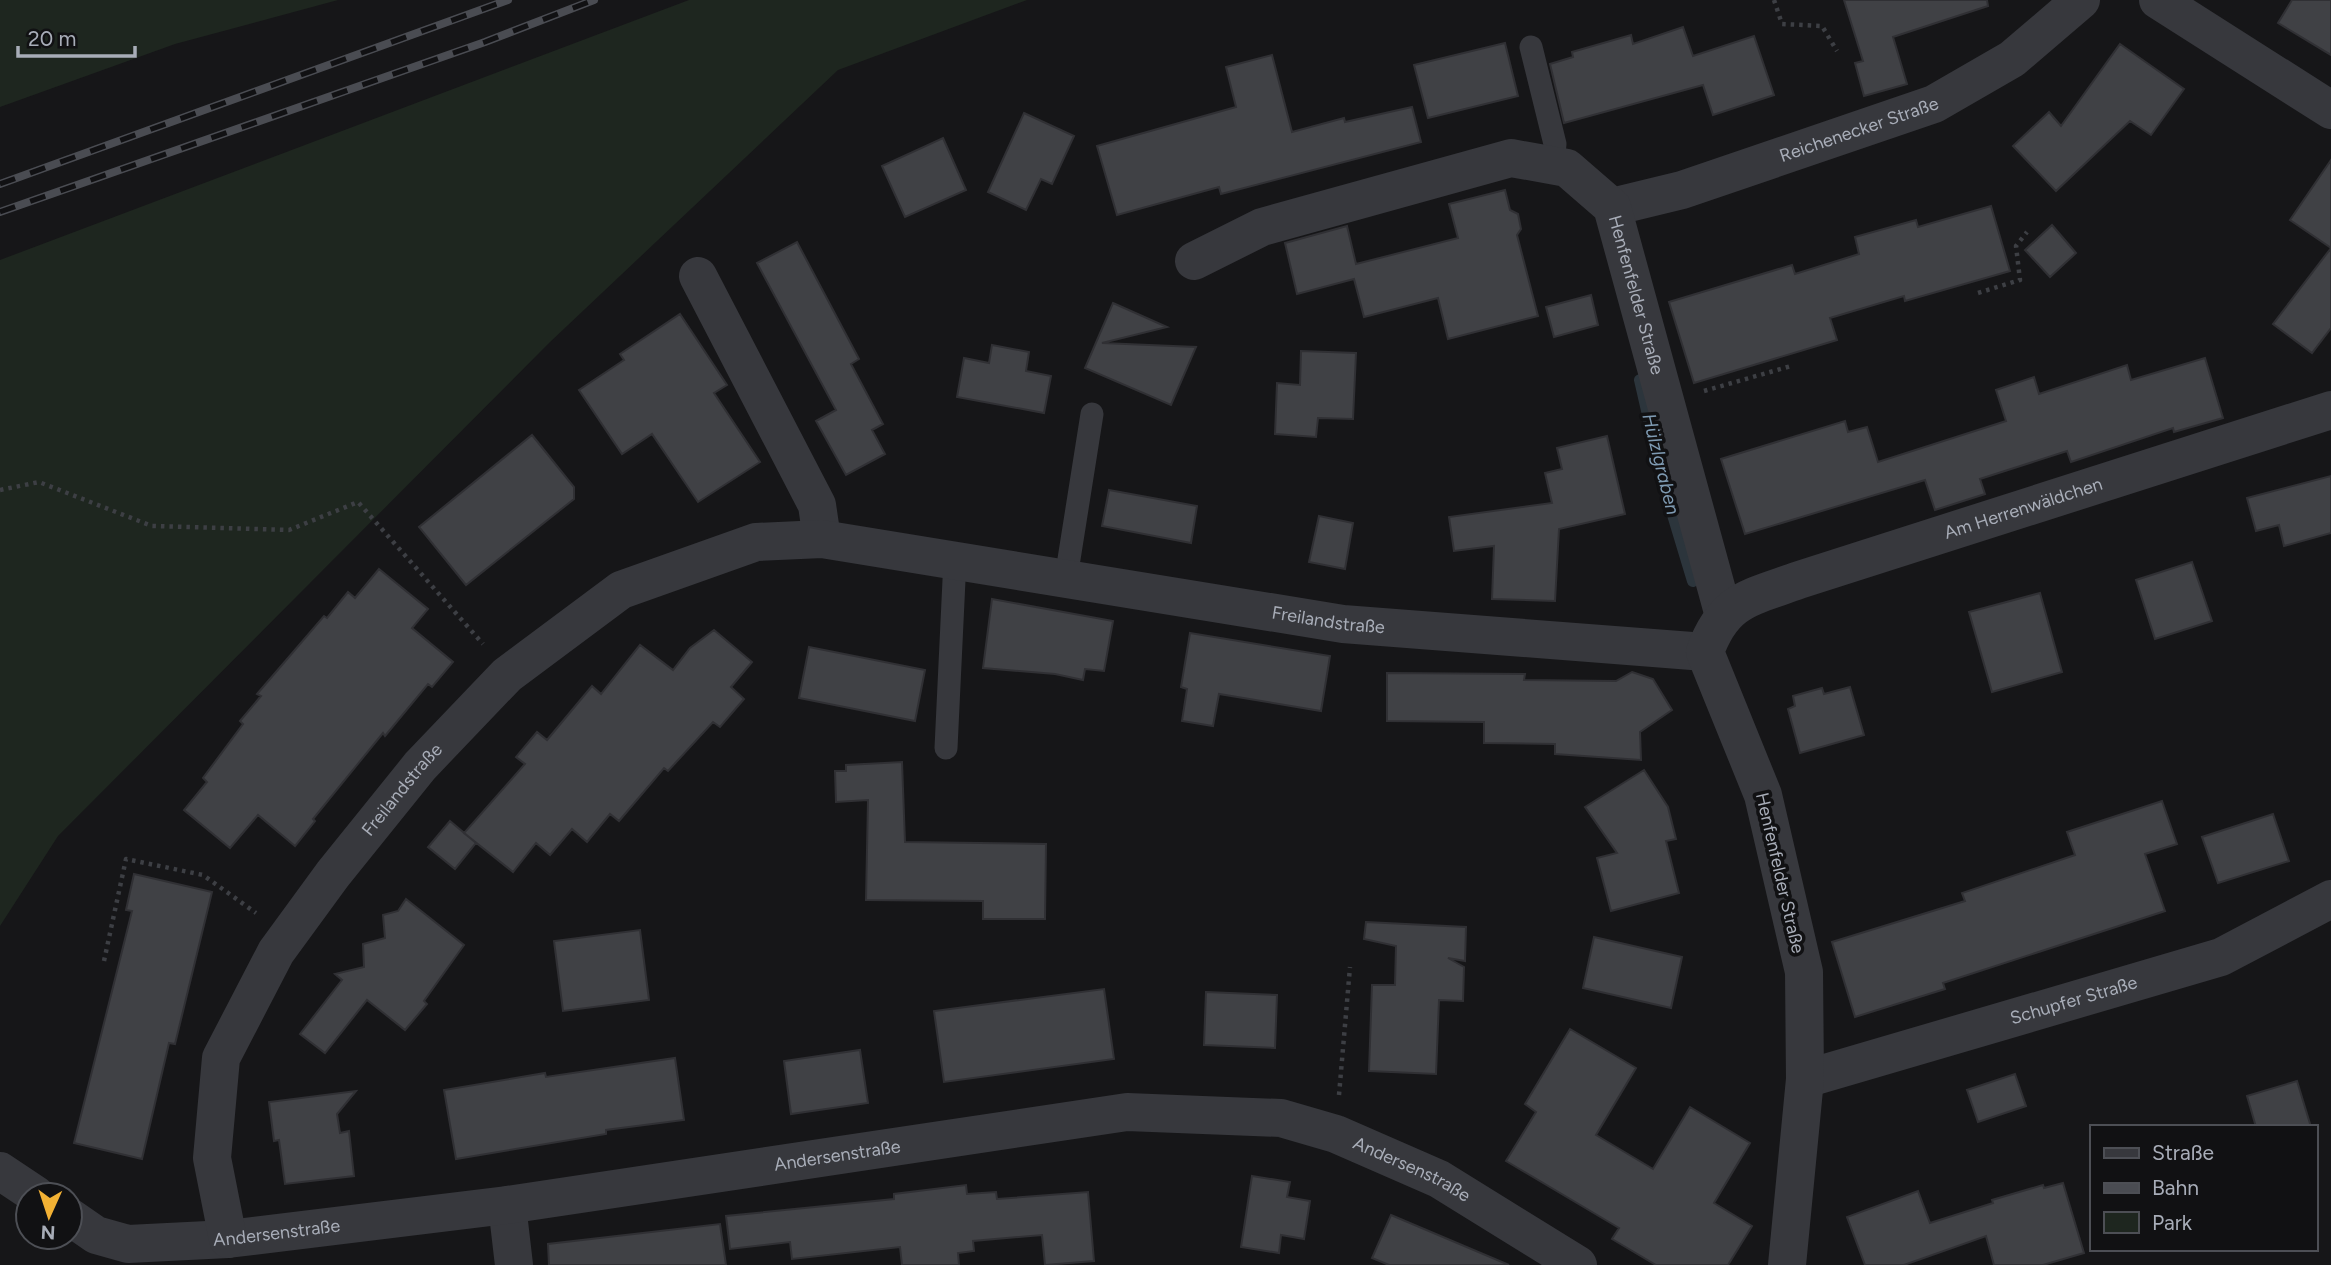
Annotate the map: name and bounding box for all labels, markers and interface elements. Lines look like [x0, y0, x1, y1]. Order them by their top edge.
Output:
scale bar [18, 14, 135, 58]
text: 20 m [28, 26, 76, 51]
street label: Reichenecker Straße [1777, 92, 1942, 167]
street label: Henfenfelder Straße [1604, 213, 1668, 377]
water label: Hülzlgraben [1637, 411, 1685, 517]
street label: Am Herrenwäldchen [1941, 473, 2105, 544]
street label: Freilandstraße [1270, 602, 1386, 638]
street label: Freilandstraße [357, 739, 447, 840]
street label: Henfenfelder Straße [1751, 791, 1809, 956]
street label: Schupfer Straße [2007, 971, 2140, 1029]
legend [2090, 1125, 2317, 1251]
street label: Andersenstraße [1350, 1132, 1475, 1207]
street label: Andersenstraße [773, 1135, 902, 1176]
text: Straße [2152, 1140, 2214, 1165]
text: Bahn [2152, 1175, 2199, 1200]
north arrow [14, 1181, 84, 1251]
text: Park [2152, 1210, 2193, 1235]
street label: Andersenstraße [213, 1214, 341, 1251]
text: N [40, 1221, 56, 1244]

